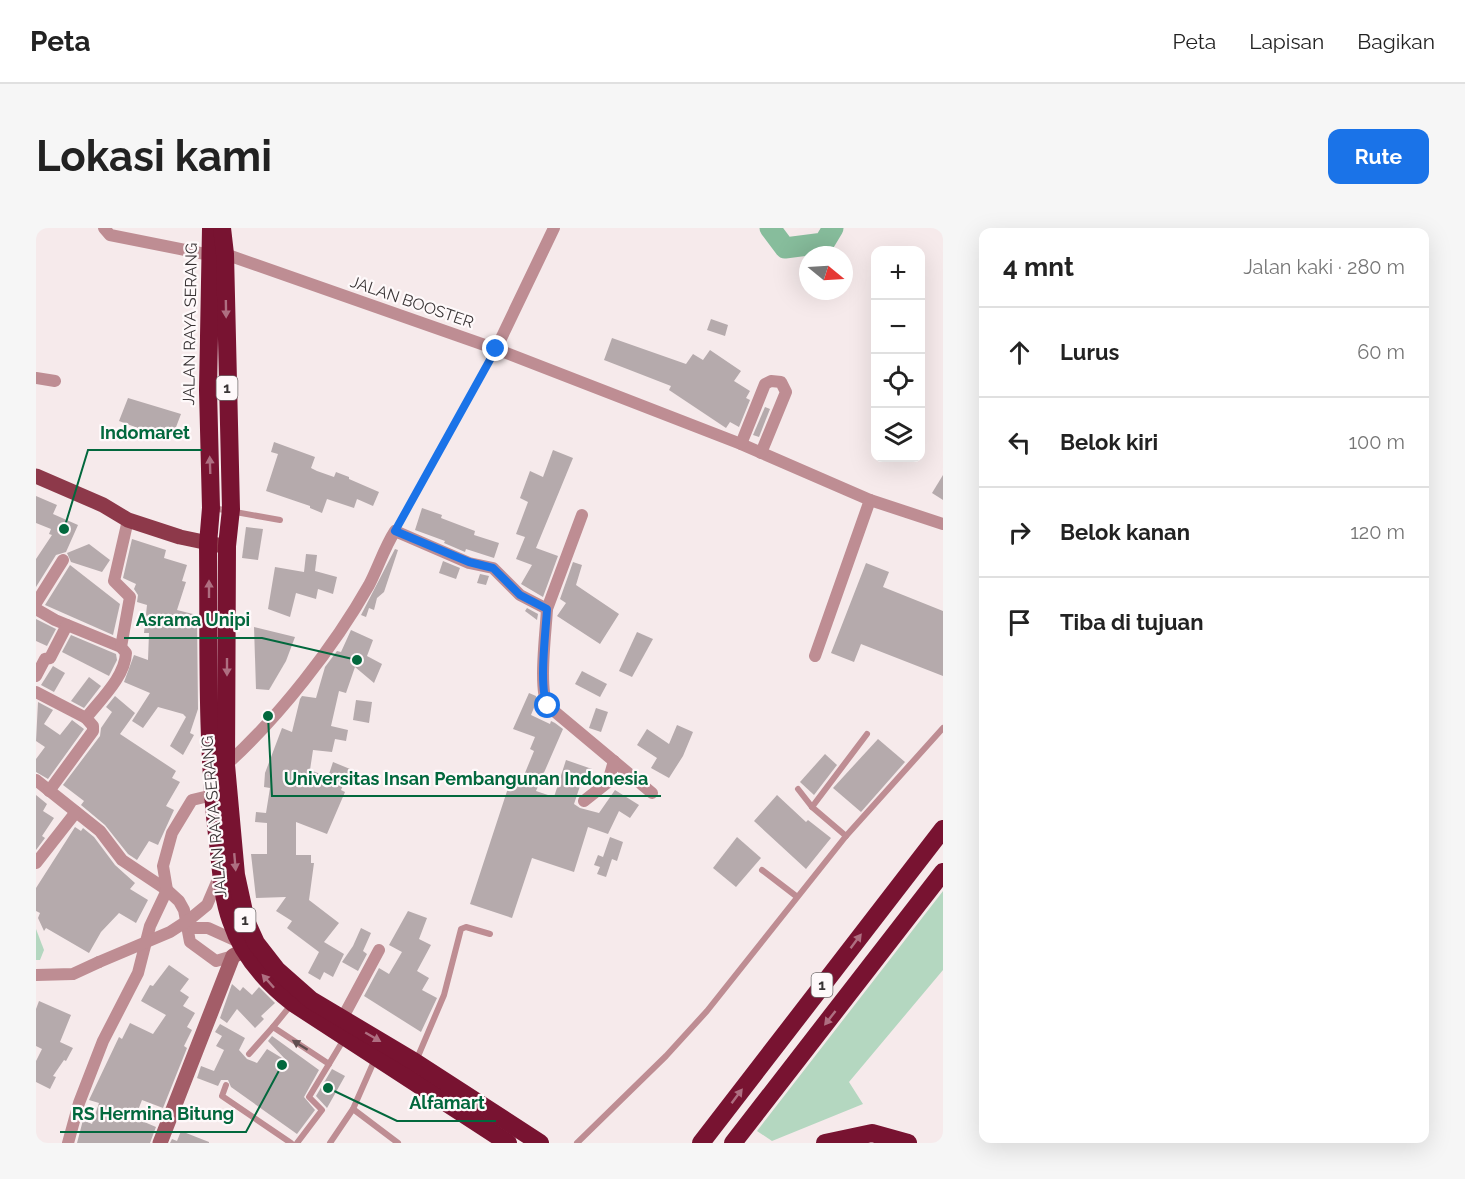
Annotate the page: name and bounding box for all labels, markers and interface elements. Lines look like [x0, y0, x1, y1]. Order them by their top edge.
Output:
text: Peta [30, 25, 91, 58]
text: Peta [1173, 29, 1216, 54]
text: Lapisan [1249, 29, 1324, 54]
text: Bagikan [1357, 29, 1435, 54]
button: Rute [1328, 129, 1429, 184]
text: Lokasi kami [36, 132, 272, 181]
street label: JALAN RAYA SERANG [179, 242, 201, 406]
north arrow [799, 246, 853, 300]
map controls [871, 246, 925, 462]
button: + [871, 246, 925, 300]
text: 4 mnt [1003, 252, 1074, 282]
text: Jalan kaki · 280 m [1243, 255, 1405, 279]
street label: JALAN BOOSTER [348, 272, 476, 332]
one-way arrow [221, 300, 231, 319]
button: − [871, 300, 925, 354]
route end [482, 335, 508, 361]
icon: ahead [1003, 336, 1036, 369]
text: Lurus [1060, 339, 1119, 365]
text: 60 m [1357, 340, 1405, 364]
button: locate [871, 354, 925, 408]
road number: 1 [216, 376, 237, 400]
button: layers [871, 408, 925, 462]
callout: Indomaret [88, 414, 202, 450]
text: Indomaret [100, 422, 190, 443]
icon: left [1003, 426, 1036, 459]
text: Belok kiri [1060, 429, 1158, 455]
text: 100 m [1348, 430, 1405, 454]
one-way arrow [205, 456, 215, 475]
icon: right [1003, 516, 1036, 549]
text: Belok kanan [1060, 519, 1190, 545]
text: 120 m [1350, 520, 1405, 544]
one-way arrow [204, 580, 213, 599]
callout: Asrama Unipi [124, 602, 262, 638]
icon: arrive [1003, 606, 1036, 639]
text: Asrama Unipi [136, 609, 250, 630]
text: Tiba di tujuan [1060, 609, 1203, 635]
one-way arrow [222, 658, 232, 677]
route start [534, 692, 560, 718]
street label: JALAN RAYA SERANG [197, 735, 231, 899]
callout: Universitas Insan Pembangunan Indonesia [272, 760, 661, 796]
text: Universitas Insan Pembangunan Indonesia [284, 768, 648, 789]
one-way arrow [230, 852, 240, 871]
road number: 1 [234, 908, 256, 932]
one-way arrow [849, 934, 861, 949]
road number: 1 [812, 973, 832, 997]
one-way arrow [262, 975, 276, 989]
one-way arrow [824, 1011, 836, 1026]
one-way arrow [365, 1032, 381, 1043]
one-way arrow [292, 1039, 308, 1050]
callout: Alfamart [397, 1085, 496, 1121]
one-way arrow [731, 1088, 744, 1104]
text: Alfamart [409, 1092, 485, 1113]
callout: RS Hermina Bitung [60, 1096, 246, 1132]
text: RS Hermina Bitung [72, 1103, 234, 1124]

